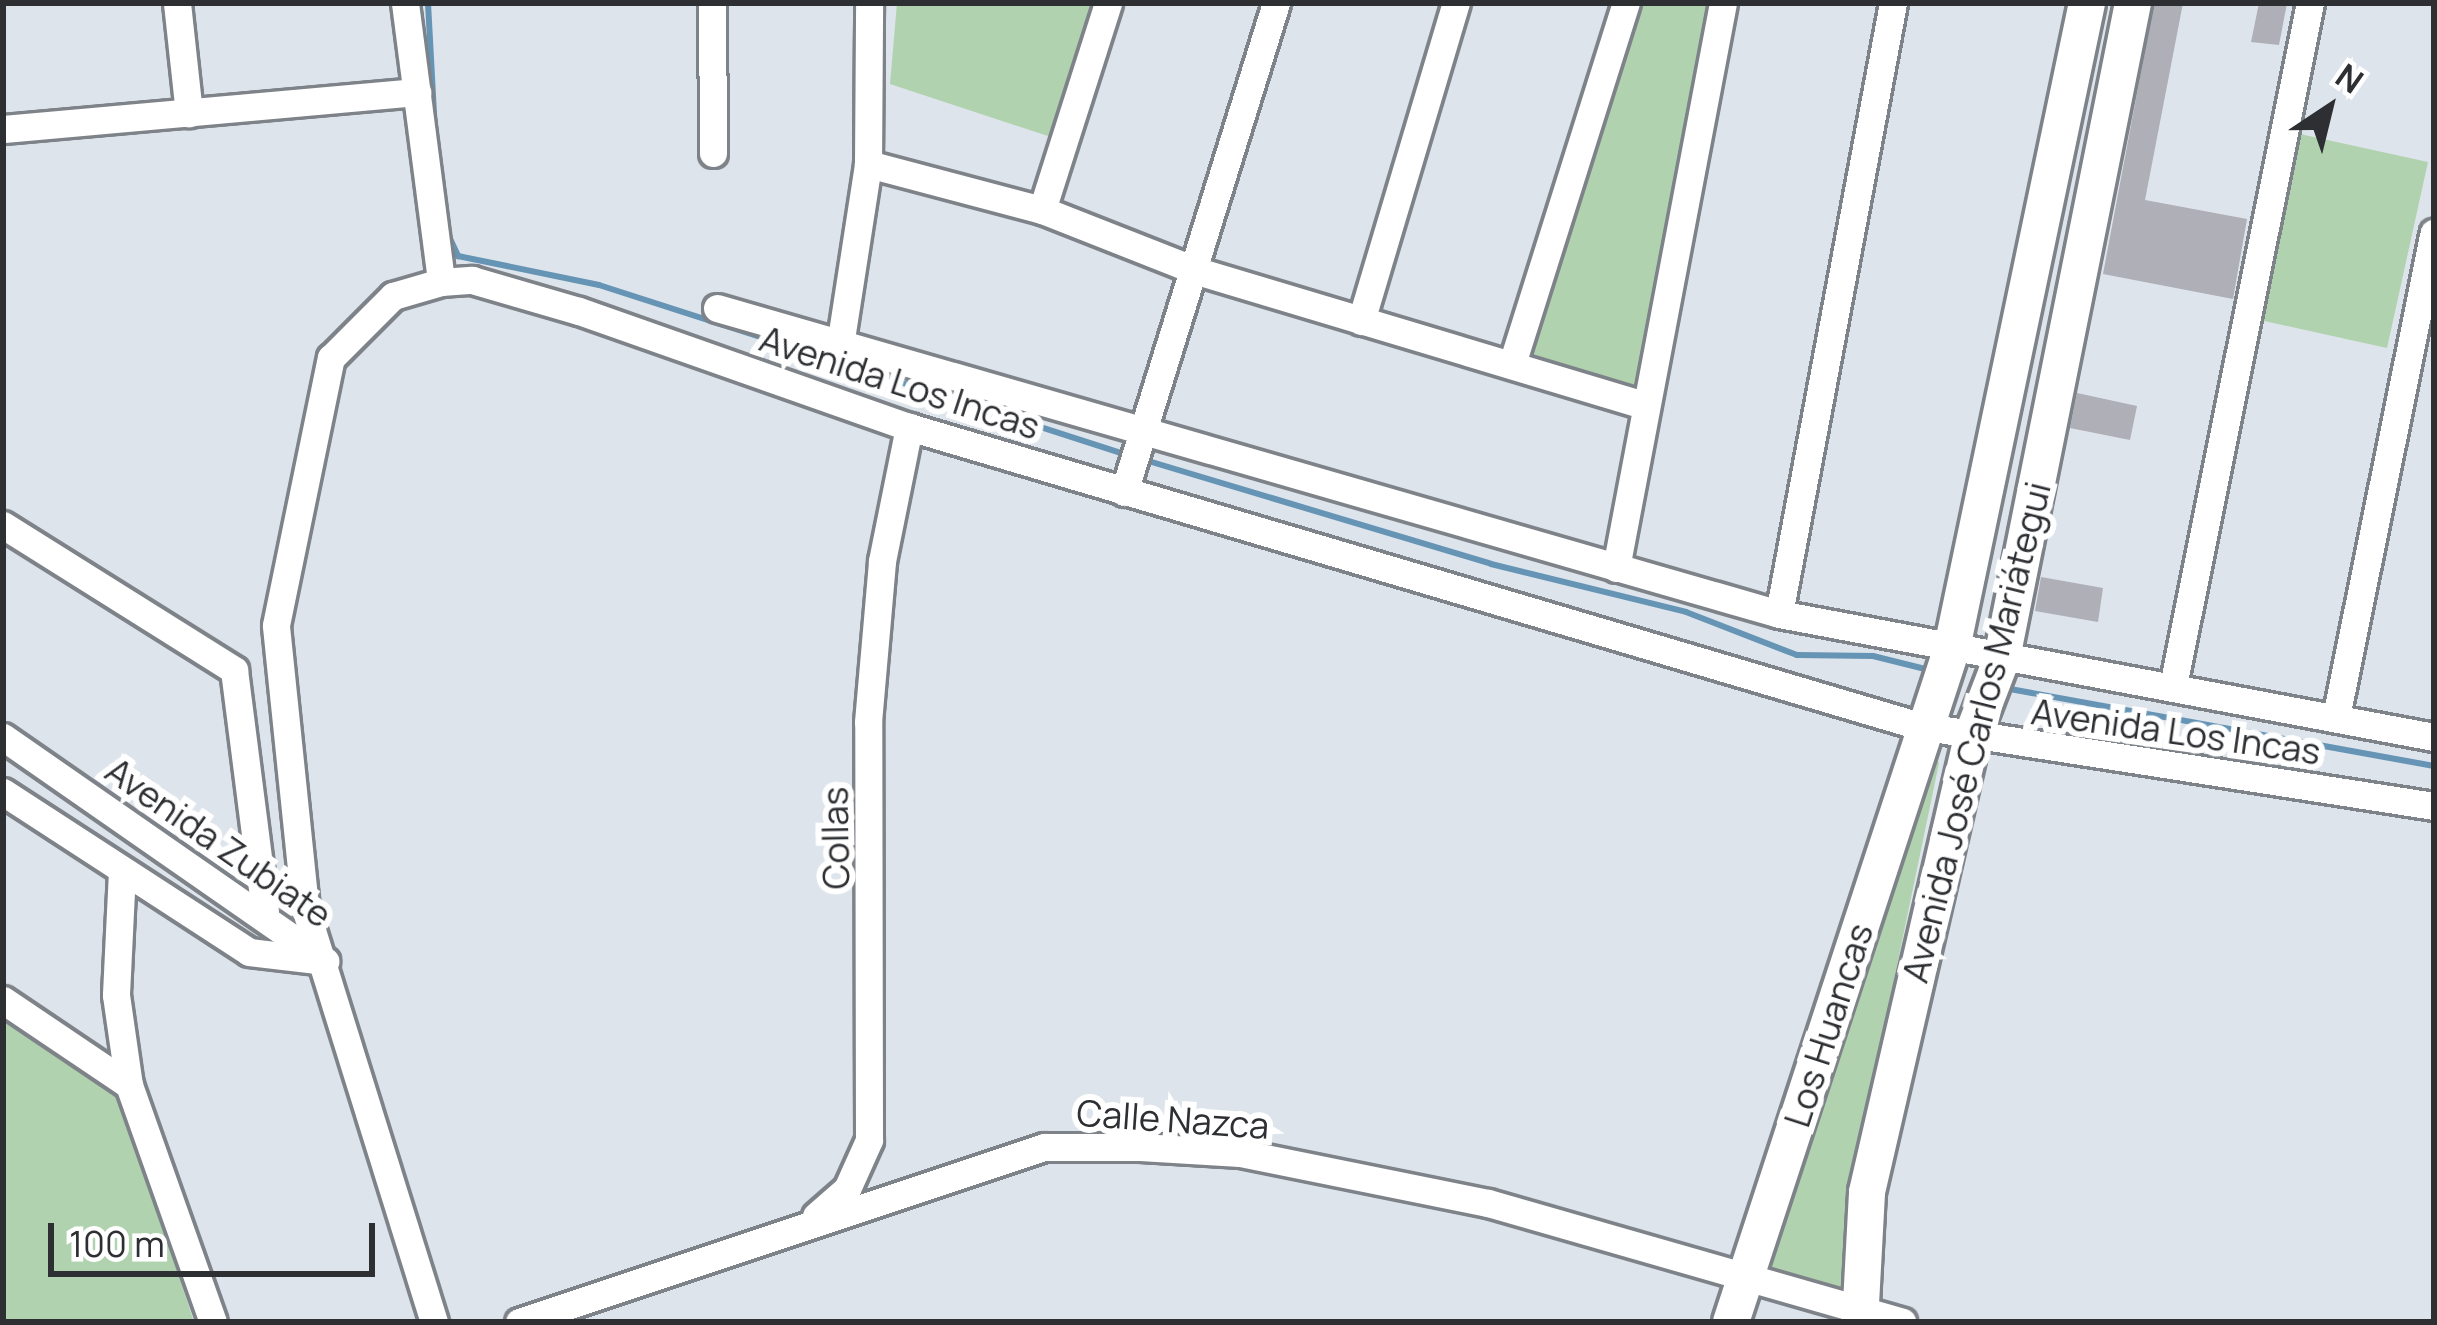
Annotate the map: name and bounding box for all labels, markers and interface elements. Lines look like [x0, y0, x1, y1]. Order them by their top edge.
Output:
north arrow [2269, 48, 2389, 168]
text: N [2327, 53, 2373, 103]
street label: Avenida Los Incas [755, 316, 1045, 448]
street label: Avenida José Carlos Mariátegui [1893, 477, 2059, 987]
street label: Avenida Los Incas [2029, 689, 2323, 773]
street label: Avenida Zubiate [98, 748, 340, 936]
street label: Collas [813, 786, 857, 890]
street label: Los Huancas [1775, 918, 1881, 1132]
street label: Calle Nazca [1075, 1091, 1271, 1147]
scale bar [54, 1199, 381, 1273]
text: 100 m [69, 1219, 165, 1268]

